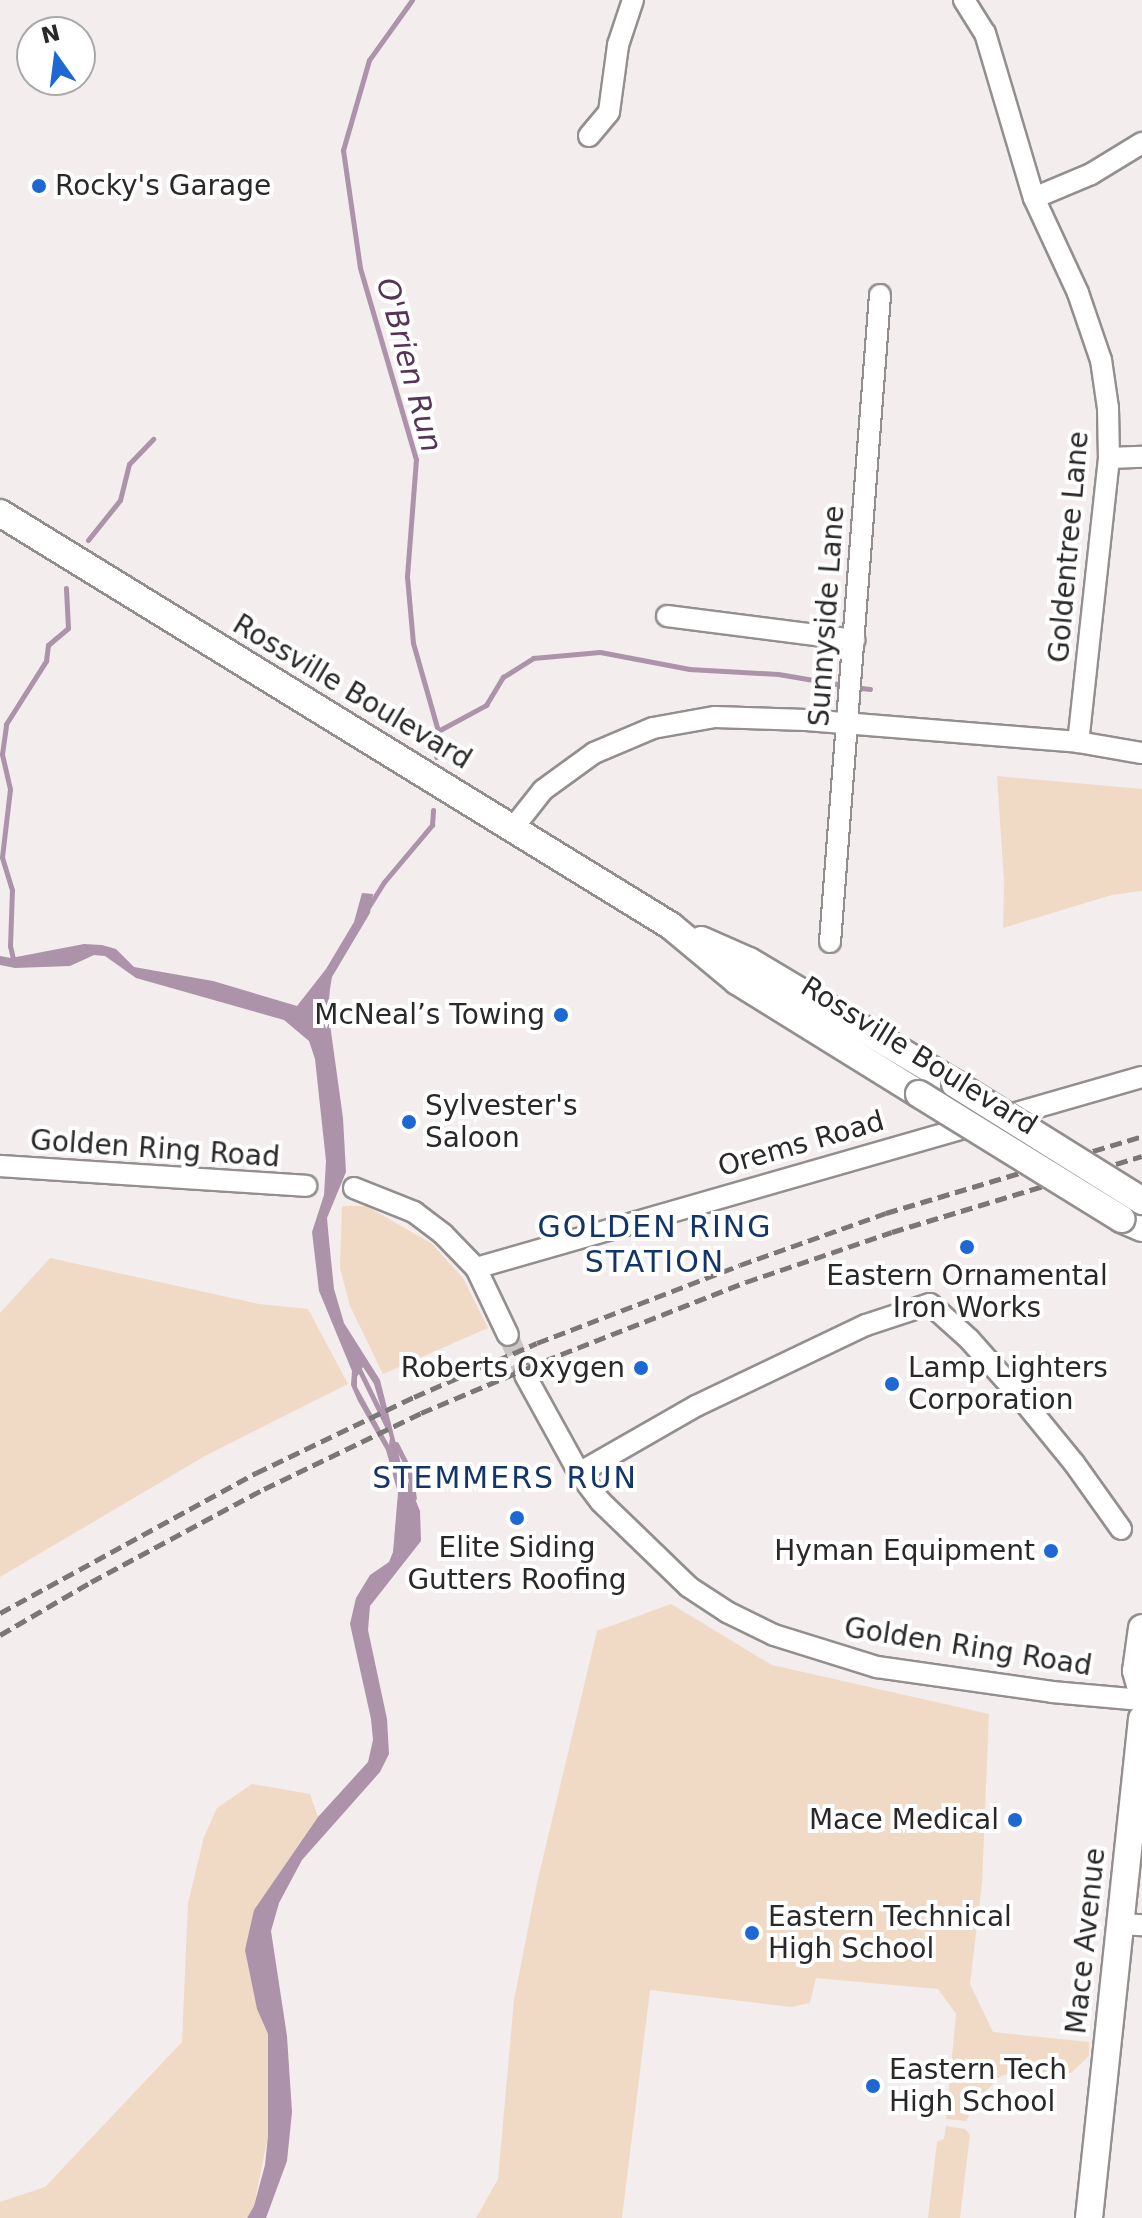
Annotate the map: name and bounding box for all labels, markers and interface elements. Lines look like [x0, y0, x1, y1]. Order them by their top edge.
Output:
north arrow [16, 16, 96, 96]
text: N [39, 20, 63, 49]
place label: Rocky's Garage [55, 169, 271, 203]
marker: Rocky's Garage [30, 177, 48, 195]
water label: O'Brien Run [368, 274, 450, 456]
street label: Goldentree Lane [1042, 430, 1096, 664]
street label: Sunnyside Lane [803, 504, 851, 728]
street label: Rossville Boulevard [227, 608, 477, 776]
street label: Rossville Boulevard [795, 970, 1043, 1142]
place label: McNeal’s Towing [314, 998, 545, 1032]
marker: McNeal’s Towing [552, 1006, 570, 1024]
place label: Sylvester's Saloon [425, 1089, 578, 1155]
street label: Orems Road [714, 1104, 888, 1184]
marker: Sylvester's Saloon [400, 1113, 418, 1131]
street label: Golden Ring Road [29, 1124, 281, 1174]
district label: GOLDEN RING STATION [538, 1209, 772, 1280]
marker: Eastern Ornamental Iron Works [958, 1238, 976, 1256]
place label: Eastern Ornamental Iron Works [826, 1259, 1108, 1325]
place label: Roberts Oxygen [401, 1351, 625, 1385]
place label: Lamp Lighters Corporation [908, 1351, 1108, 1417]
marker: Roberts Oxygen [632, 1359, 650, 1377]
marker: Lamp Lighters Corporation [883, 1375, 901, 1393]
district label: STEMMERS RUN [372, 1460, 638, 1496]
marker: Elite Siding Gutters Roofing [508, 1509, 526, 1527]
place label: Elite Siding Gutters Roofing [407, 1531, 627, 1597]
place label: Hyman Equipment [774, 1534, 1035, 1568]
marker: Hyman Equipment [1042, 1542, 1060, 1560]
street label: Golden Ring Road [842, 1611, 1094, 1683]
place label: Mace Medical [809, 1803, 999, 1837]
marker: Mace Medical [1006, 1811, 1024, 1829]
street label: Mace Avenue [1060, 1846, 1112, 2036]
place label: Eastern Technical High School [768, 1900, 1012, 1966]
marker: Eastern Technical High School [743, 1924, 761, 1942]
place label: Eastern Tech High School [889, 2053, 1067, 2119]
marker: Eastern Tech High School [864, 2077, 882, 2095]

